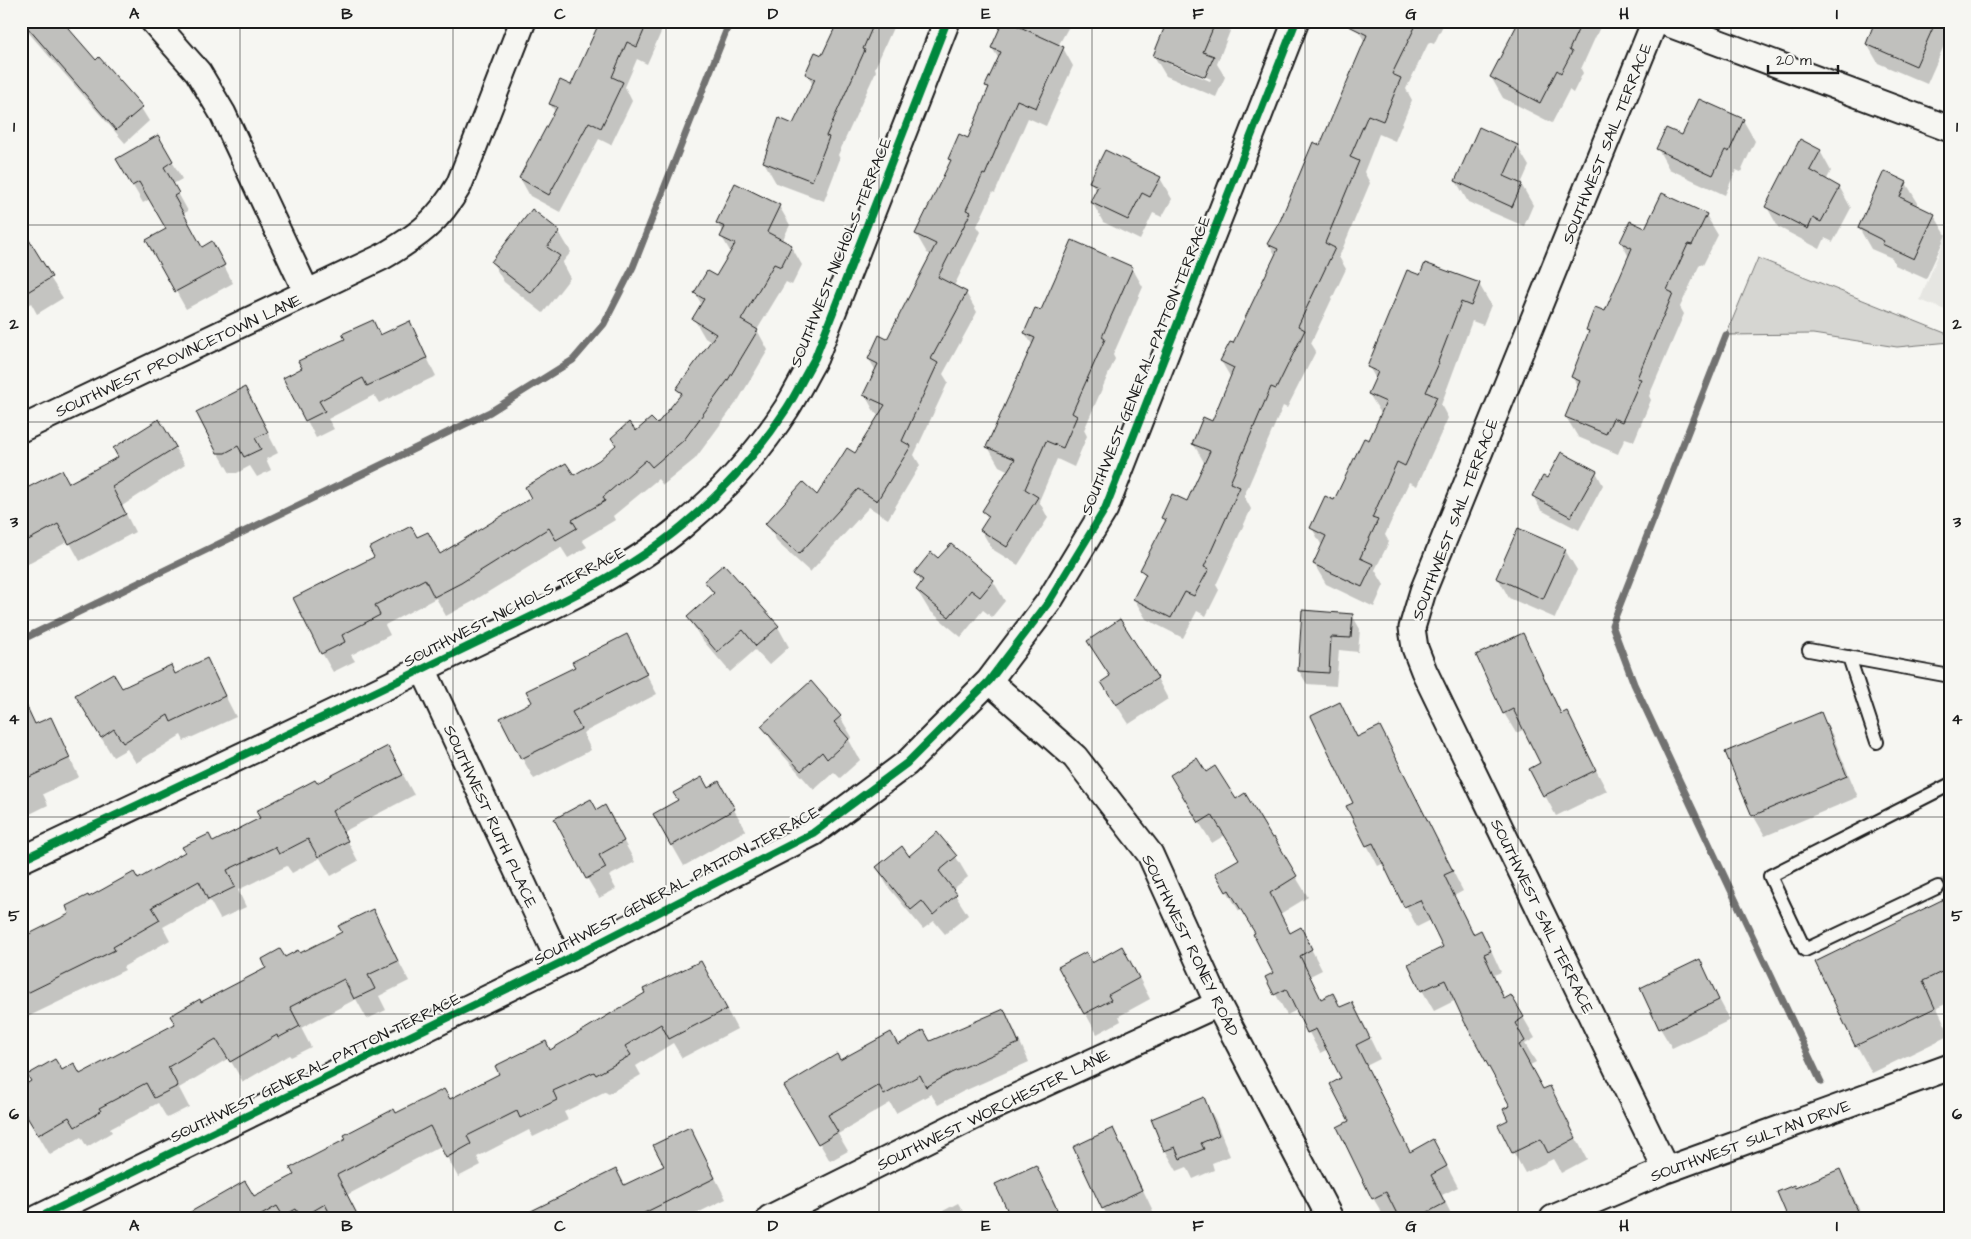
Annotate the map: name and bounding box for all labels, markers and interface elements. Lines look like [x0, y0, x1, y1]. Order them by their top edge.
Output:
text: A [129, 3, 140, 25]
text: B [341, 3, 353, 25]
text: C [554, 3, 566, 25]
text: D [768, 3, 779, 25]
text: E [981, 3, 991, 25]
text: F [1192, 3, 1204, 25]
text: G [1405, 3, 1417, 25]
text: H [1619, 3, 1629, 25]
text: I [1836, 3, 1838, 25]
street label: SOUTHWEST SAIL TERRACE [1557, 39, 1658, 247]
scale bar [1768, 42, 1838, 74]
text: 20 m [1776, 50, 1812, 71]
text: 1 [13, 116, 16, 138]
text: 1 [1956, 116, 1959, 138]
street label: SOUTHWEST NICHOLS TERRACE [785, 134, 897, 371]
street label: SOUTHWEST GENERAL PATTON TERRACE [1076, 212, 1216, 518]
street label: SOUTHWEST PROVINCETOWN LANE [52, 289, 306, 423]
text: 2 [8, 313, 19, 335]
text: 2 [1951, 313, 1962, 335]
street label: SOUTHWEST SAIL TERRACE [1406, 415, 1504, 623]
text: 3 [9, 511, 19, 533]
text: 3 [1952, 511, 1962, 533]
street label: SOUTHWEST NICHOLS TERRACE [400, 541, 630, 673]
text: 4 [9, 708, 20, 730]
text: 4 [1952, 708, 1963, 730]
street label: SOUTHWEST RUTH PLACE [438, 721, 542, 912]
street label: SOUTHWEST GENERAL PATTON TERRACE [530, 801, 824, 971]
street label: SOUTHWEST SAIL TERRACE [1485, 815, 1599, 1018]
street label: SOUTHWEST RONEY ROAD [1136, 851, 1244, 1040]
text: 5 [8, 905, 20, 927]
text: 5 [1951, 905, 1963, 927]
street label: SOUTHWEST GENERAL PATTON TERRACE [166, 987, 465, 1148]
street label: SOUTHWEST WORCHESTER LANE [873, 1043, 1114, 1176]
street label: SOUTHWEST SULTAN DRIVE [1647, 1094, 1854, 1187]
text: 6 [9, 1103, 19, 1125]
text: 6 [1952, 1103, 1962, 1125]
text: A [129, 1215, 140, 1237]
text: B [341, 1215, 353, 1237]
text: C [554, 1215, 566, 1237]
text: D [768, 1215, 779, 1237]
text: E [981, 1215, 991, 1237]
text: F [1192, 1215, 1204, 1237]
text: G [1405, 1215, 1417, 1237]
text: H [1619, 1215, 1629, 1237]
text: I [1836, 1215, 1838, 1237]

